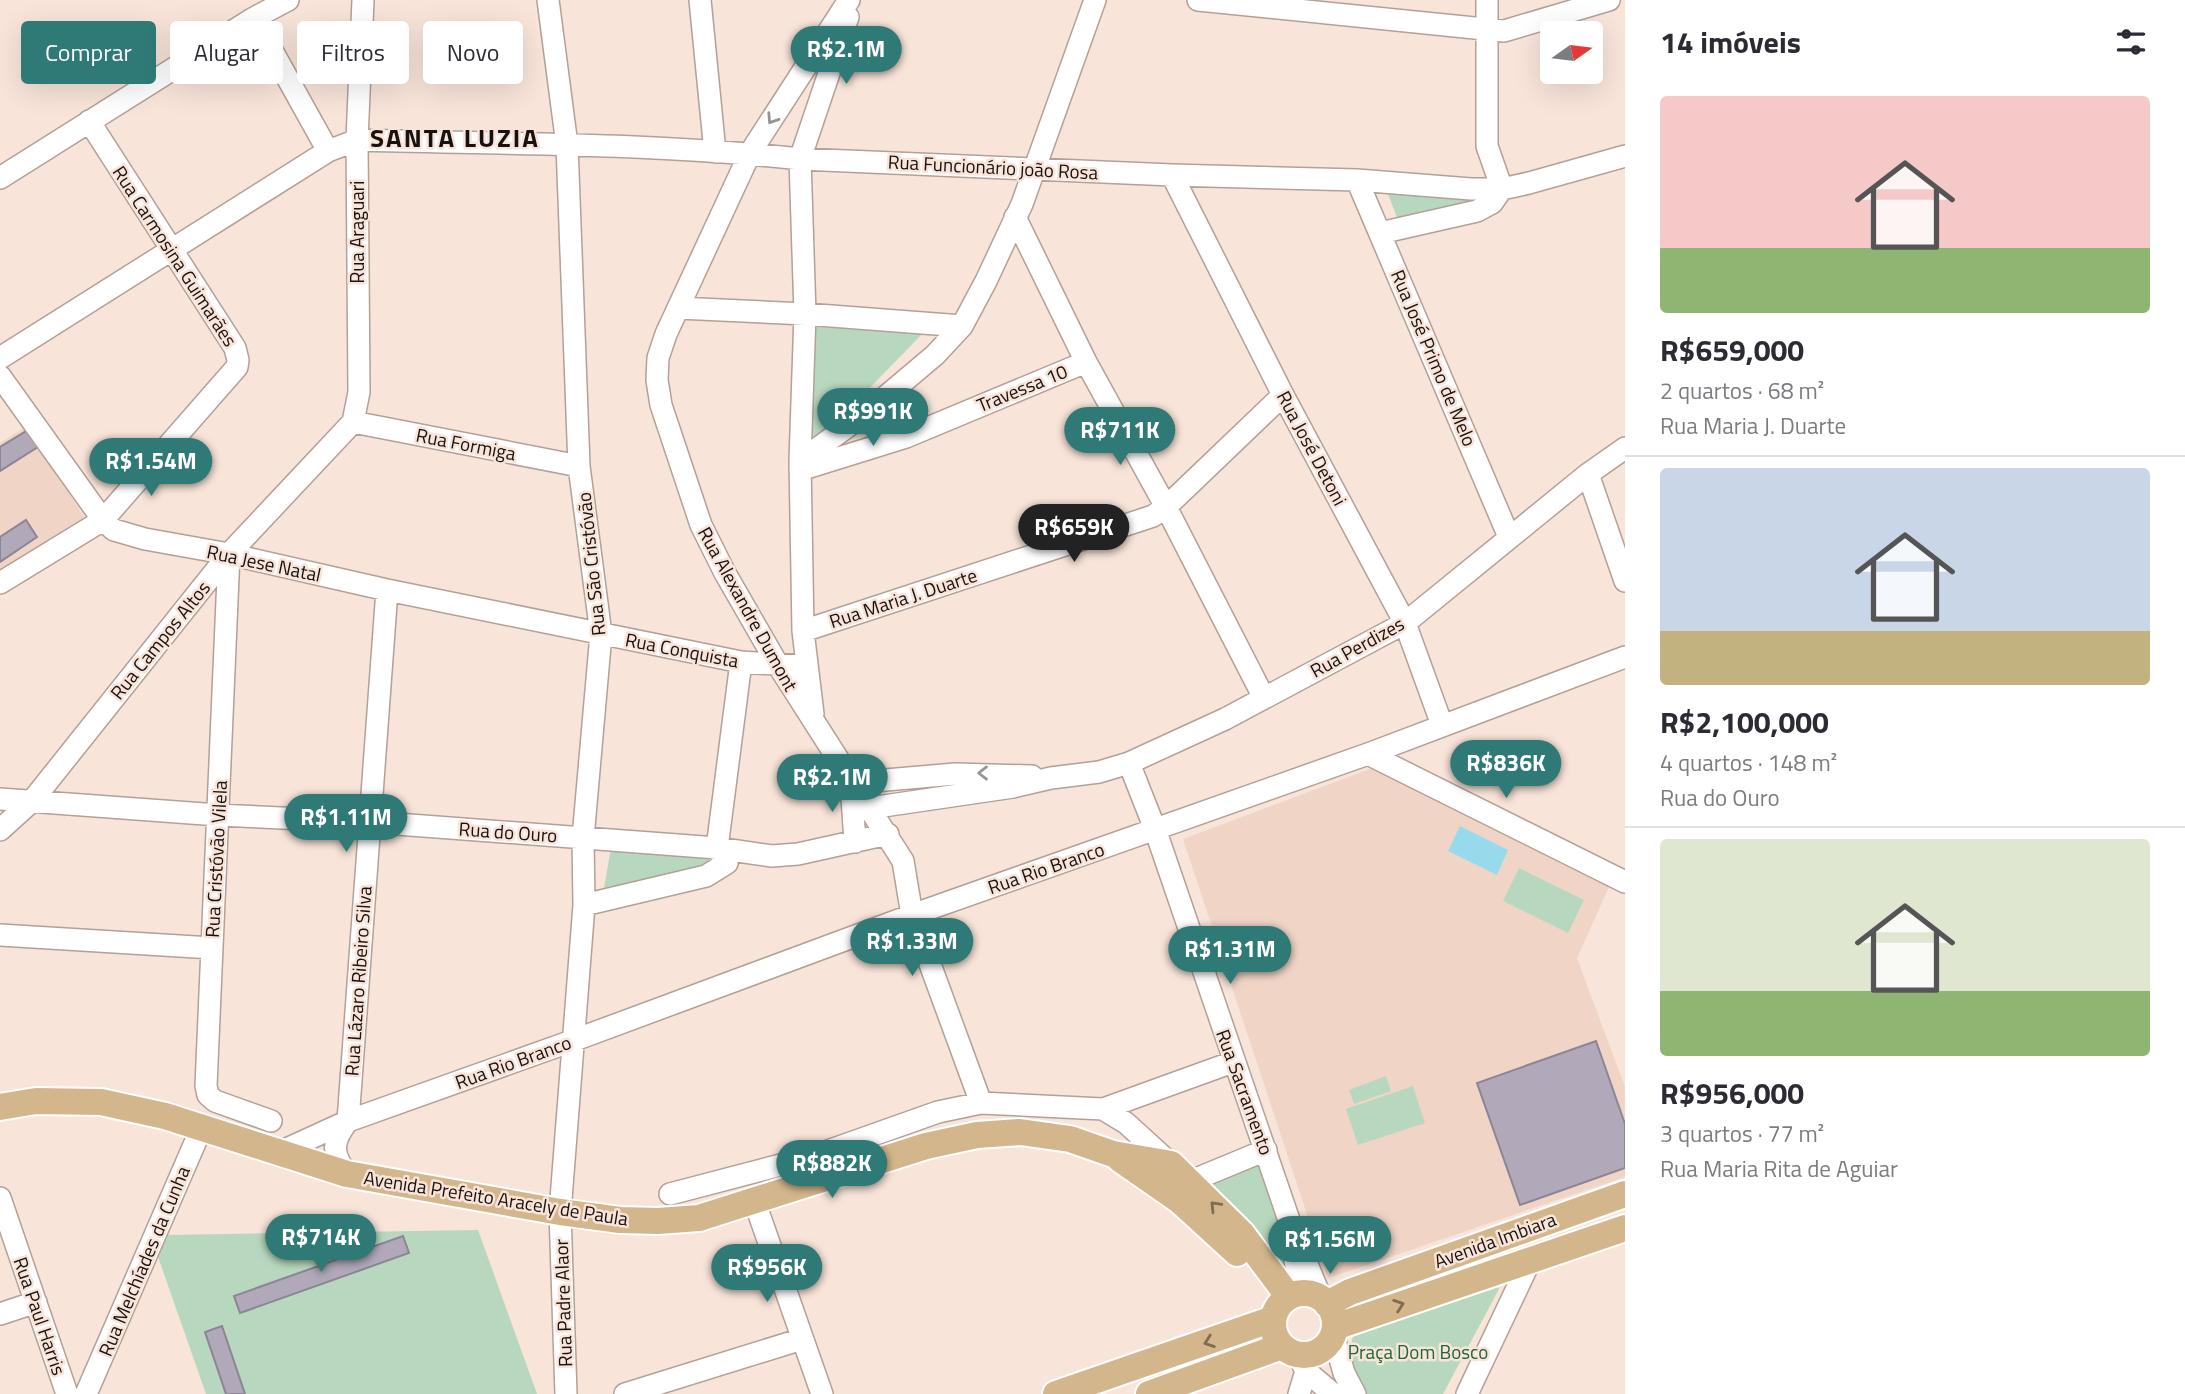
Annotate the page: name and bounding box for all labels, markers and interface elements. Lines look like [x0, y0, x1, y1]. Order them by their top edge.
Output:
text: 14 imóveis [1660, 19, 1801, 65]
chip: Comprar [21, 21, 156, 84]
chip: Alugar [170, 21, 283, 84]
chip: Filtros [297, 21, 409, 84]
chip: Novo [423, 21, 523, 84]
north arrow [1540, 21, 1603, 84]
map controls [1540, 21, 1603, 84]
icon: filters [2112, 23, 2150, 61]
pin: R$2.1M [789, 27, 903, 86]
text: R$2.1M [807, 31, 885, 66]
one-way arrow [767, 111, 780, 124]
district label: SANTA LUZIA [370, 118, 540, 157]
icon: home [1842, 142, 1968, 268]
street label: Rua Funcionário joão Rosa [887, 147, 1099, 187]
street label: Rua Carmosina Guimarães [106, 160, 245, 352]
street label: Rua Araguari [342, 181, 371, 283]
street label: Rua José Primo de Melo [1384, 265, 1485, 451]
text: R$659,000 [1660, 327, 1804, 373]
street label: Travessa 10 [972, 356, 1072, 419]
text: 2 quartos · 68 m² [1660, 373, 1824, 408]
street label: Rua José Detoni [1270, 385, 1355, 510]
pin: R$991K [816, 388, 930, 448]
text: R$991K [833, 393, 913, 428]
pin: R$711K [1063, 407, 1177, 467]
text: Rua Maria J. Duarte [1660, 408, 1846, 443]
text: R$711K [1080, 412, 1160, 447]
street label: Rua Formiga [414, 420, 519, 467]
pin: R$1.54M [86, 438, 216, 498]
text: R$1.54M [105, 443, 197, 478]
street label: Rua São Cristóvão [569, 491, 612, 637]
pin: R$659K [1017, 504, 1131, 564]
text: R$659K [1034, 509, 1114, 544]
icon: home [1842, 514, 1968, 640]
street label: Rua Alexandre Dumont [691, 521, 806, 697]
street label: Rua Jese Natal [204, 536, 324, 589]
street label: Rua Maria J. Duarte [825, 560, 980, 635]
street label: Rua Campos Altos [103, 574, 217, 705]
street label: Rua Perdizes [1304, 609, 1409, 684]
street label: Rua Conquista [623, 624, 742, 675]
text: R$2,100,000 [1660, 699, 1829, 745]
pin: R$836K [1449, 740, 1563, 800]
text: R$836K [1466, 745, 1546, 780]
text: 4 quartos · 148 m² [1660, 745, 1837, 780]
pin: R$2.1M [775, 754, 889, 814]
text: R$2.1M [793, 759, 871, 794]
one-way arrow [978, 765, 988, 781]
street label: Rua Cristóvão Vilela [197, 779, 234, 938]
text: Rua do Ouro [1660, 780, 1780, 815]
pin: R$1.11M [281, 794, 411, 854]
text: R$1.11M [300, 799, 392, 834]
street label: Rua do Ouro [458, 814, 558, 849]
street label: Rua Rio Branco [984, 834, 1108, 901]
street label: Rua Lázaro Ribeiro Silva [336, 885, 379, 1077]
icon: home [1842, 885, 1968, 1011]
pin: R$1.33M [847, 918, 977, 978]
text: R$1.33M [866, 923, 958, 958]
pin: R$1.31M [1165, 926, 1295, 986]
text: R$1.31M [1184, 931, 1276, 966]
street label: Rua Sacramento [1209, 1025, 1282, 1159]
street label: Rua Rio Branco [451, 1027, 575, 1096]
text: R$956,000 [1660, 1070, 1804, 1116]
text: 3 quartos · 77 m² [1660, 1116, 1824, 1151]
pin: R$882K [775, 1140, 889, 1200]
text: R$882K [792, 1145, 872, 1180]
text: Rua Maria Rita de Aguiar [1660, 1151, 1898, 1186]
street label: Rua Melchíades da Cunha [90, 1161, 197, 1360]
street label: Avenida Prefeito Aracely de Paula [362, 1162, 631, 1233]
one-way arrow [1211, 1201, 1224, 1214]
street label: Avenida Imbiara [1430, 1204, 1560, 1275]
pin: R$714K [264, 1214, 378, 1274]
pin: R$1.56M [1265, 1216, 1395, 1276]
text: R$714K [281, 1219, 361, 1254]
text: R$1.56M [1284, 1221, 1376, 1256]
street label: Rua Padre Alaor [546, 1238, 579, 1368]
pin: R$956K [710, 1244, 824, 1304]
text: R$956K [727, 1249, 807, 1284]
street label: Rua Paul Harris [7, 1253, 74, 1379]
one-way arrow [1392, 1299, 1405, 1313]
one-way arrow [1203, 1334, 1215, 1348]
park label: Praça Dom Bosco [1348, 1337, 1488, 1366]

